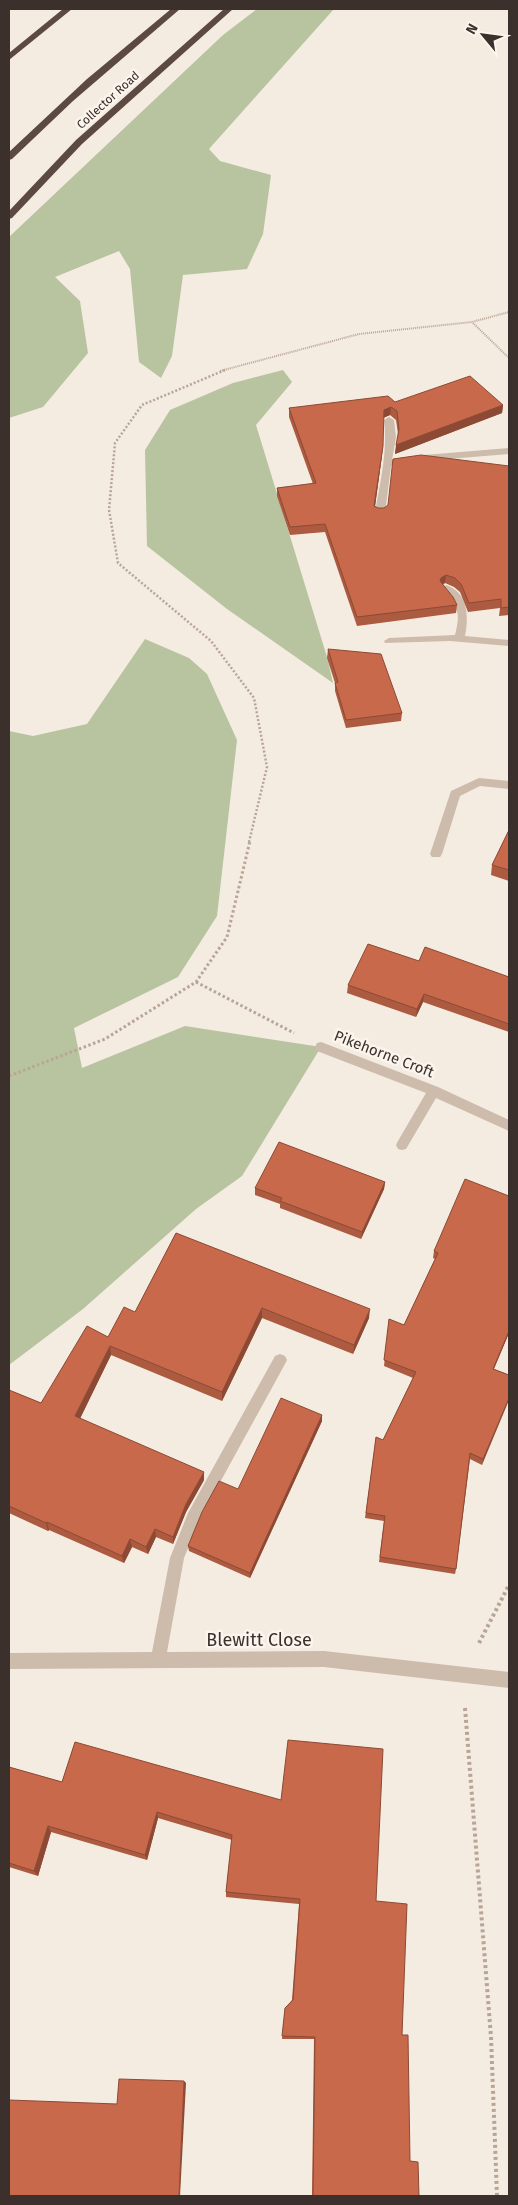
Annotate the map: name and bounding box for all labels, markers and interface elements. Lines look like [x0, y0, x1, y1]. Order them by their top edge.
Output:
north arrow [458, 10, 508, 60]
text: N [462, 21, 482, 37]
street label: Collector Road [74, 68, 142, 132]
street label: Pikehorne Croft [331, 1027, 437, 1082]
street label: Blewitt Close [206, 1629, 312, 1651]

